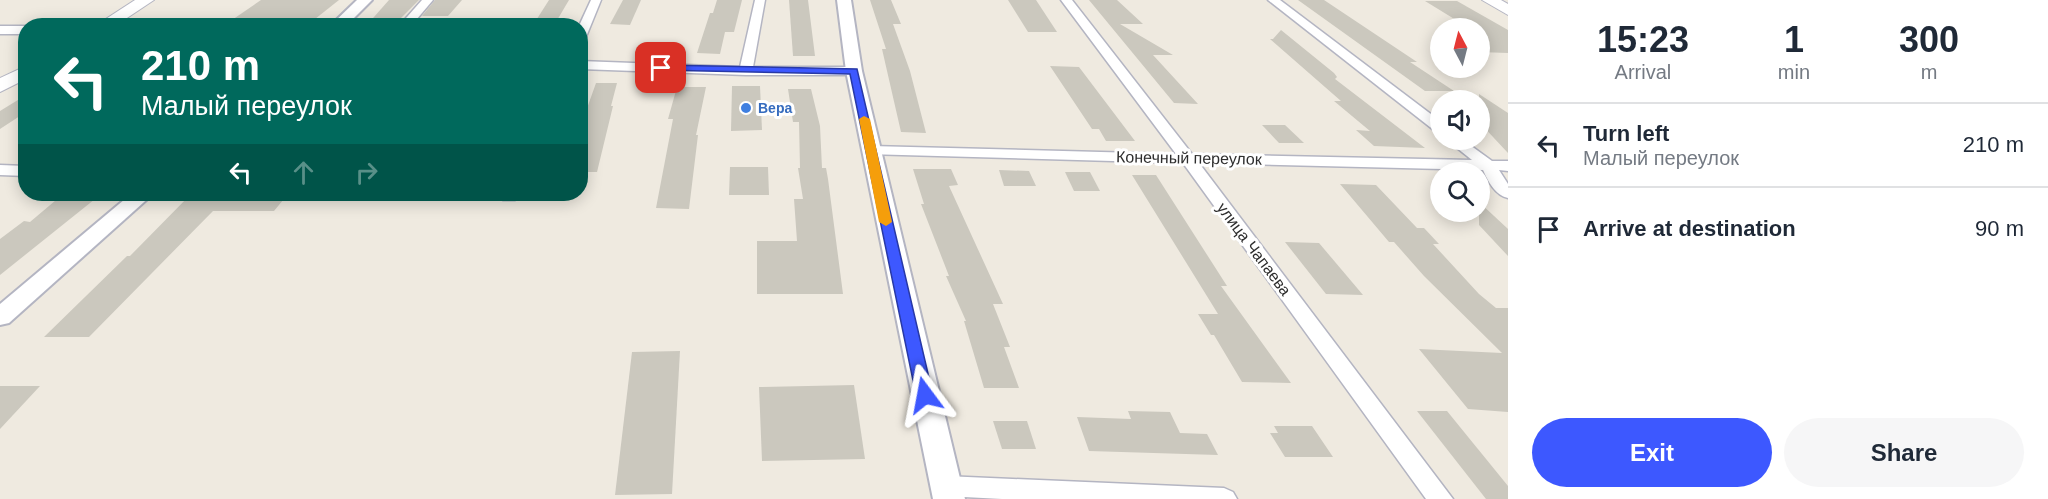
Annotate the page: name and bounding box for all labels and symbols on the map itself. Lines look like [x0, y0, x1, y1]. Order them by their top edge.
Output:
north arrow [1430, 18, 1490, 78]
pin [635, 42, 686, 93]
place label: Вера [758, 100, 792, 116]
marker: Вера [739, 101, 753, 115]
street label: Конечный переулок [1116, 148, 1263, 168]
street label: улица Чапаева [1214, 199, 1294, 299]
position arrow [893, 363, 957, 427]

